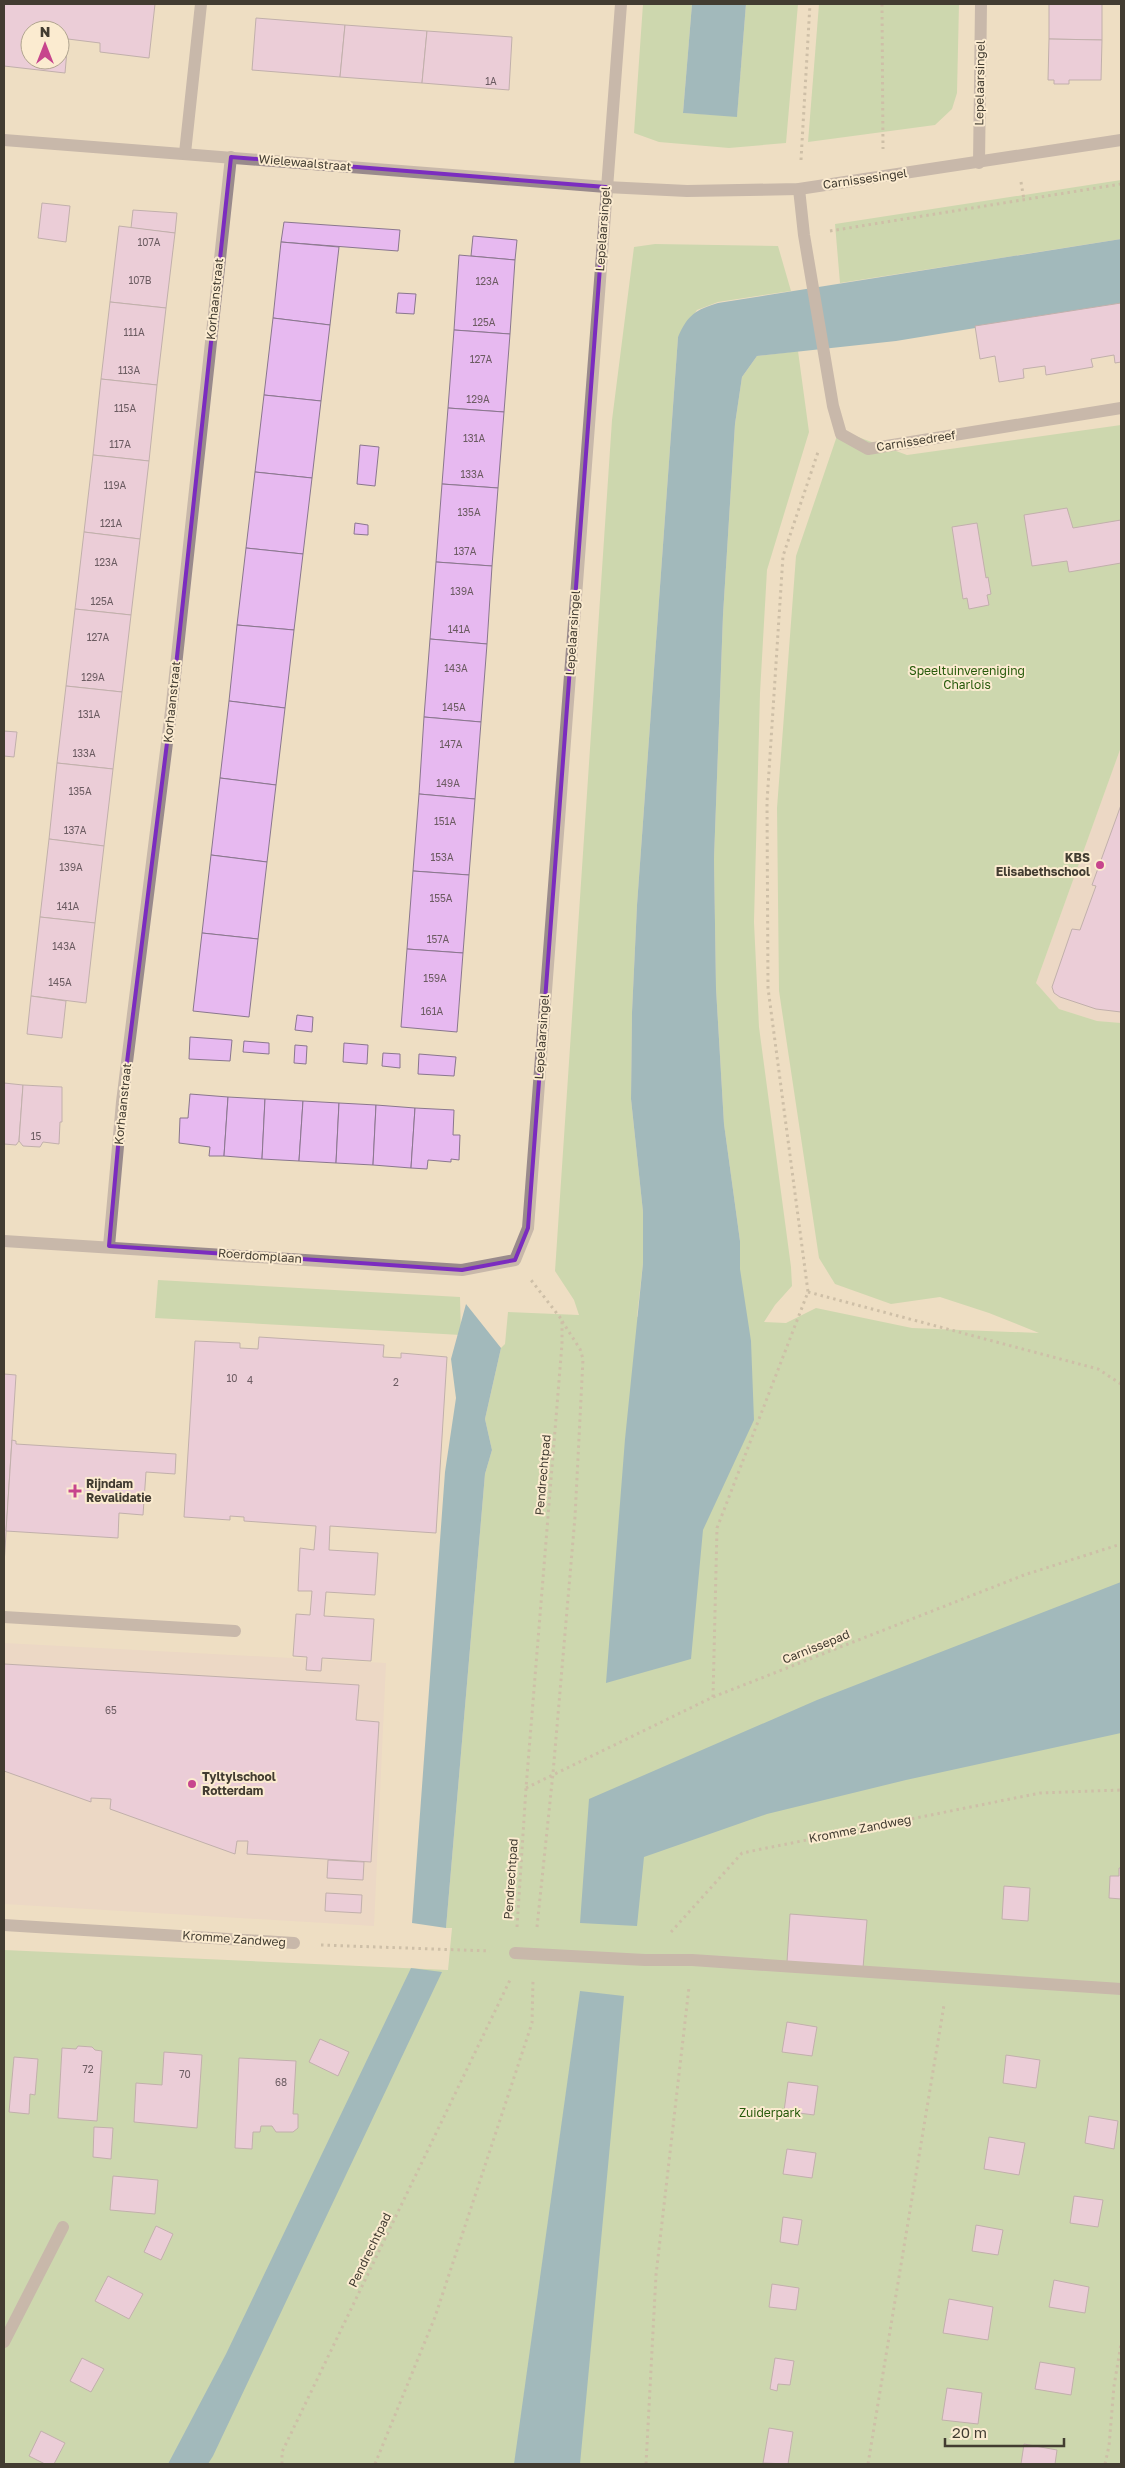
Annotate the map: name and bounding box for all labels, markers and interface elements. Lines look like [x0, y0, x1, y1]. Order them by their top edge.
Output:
north arrow [20, 20, 70, 70]
text: N [40, 23, 50, 40]
street label: Lepelaarsingel [971, 40, 988, 126]
house number: 1A [485, 75, 497, 87]
street label: Wielewaalstraat [258, 151, 352, 174]
street label: Carnissesingel [822, 165, 908, 192]
street label: Lepelaarsingel [592, 186, 613, 272]
house number: 107A [137, 236, 161, 248]
street label: Korhaanstraat [203, 257, 226, 341]
house number: 107B [128, 274, 152, 286]
house number: 123A [475, 275, 499, 287]
house number: 125A [472, 316, 496, 328]
house number: 111A [123, 326, 145, 338]
house number: 127A [470, 353, 493, 365]
house number: 113A [118, 364, 140, 376]
house number: 129A [466, 393, 490, 405]
house number: 115A [114, 402, 136, 414]
street label: Carnissedreef [875, 427, 957, 454]
house number: 131A [463, 432, 485, 444]
house number: 117A [109, 438, 131, 450]
house number: 133A [460, 468, 484, 480]
house number: 119A [104, 479, 127, 491]
house number: 135A [457, 506, 481, 518]
house number: 121A [100, 517, 122, 529]
house number: 137A [454, 545, 477, 557]
house number: 123A [94, 556, 118, 568]
house number: 139A [450, 585, 474, 597]
street label: Lepelaarsingel [562, 590, 583, 676]
house number: 125A [90, 595, 114, 607]
house number: 141A [448, 623, 471, 635]
house number: 127A [87, 631, 110, 643]
street label: Korhaanstraat [160, 660, 183, 744]
house number: 143A [444, 662, 468, 674]
park label: Speeltuinvereniging Charlois [909, 663, 1025, 692]
house number: 129A [81, 671, 105, 683]
house number: 145A [442, 701, 466, 713]
house number: 131A [78, 708, 100, 720]
house number: 147A [440, 738, 463, 750]
house number: 133A [72, 747, 96, 759]
house number: 149A [436, 777, 460, 789]
house number: 135A [68, 785, 92, 797]
house number: 151A [434, 815, 456, 827]
house number: 137A [64, 824, 87, 836]
place label: KBS Elisabethschool [996, 850, 1090, 879]
house number: 153A [430, 851, 454, 863]
marker: KBS Elisabethschool [1094, 859, 1106, 871]
house number: 139A [59, 861, 83, 873]
house number: 155A [429, 892, 453, 904]
house number: 141A [57, 900, 80, 912]
house number: 157A [427, 933, 450, 945]
house number: 143A [52, 940, 76, 952]
house number: 159A [423, 972, 447, 984]
house number: 145A [48, 976, 72, 988]
street label: Lepelaarsingel [531, 994, 552, 1080]
house number: 161A [421, 1005, 444, 1017]
street label: Korhaanstraat [111, 1062, 134, 1146]
house number: 15 [31, 1130, 42, 1142]
street label: Roerdomplaan [218, 1245, 303, 1266]
house number: 10 [226, 1372, 238, 1384]
house number: 4 [247, 1374, 253, 1386]
house number: 2 [393, 1376, 399, 1388]
street label: Pendrechtpad [531, 1434, 554, 1516]
place label: Rijndam Revalidatie [86, 1476, 152, 1505]
marker: Rijndam Revalidatie [68, 1484, 82, 1498]
street label: Carnissepad [780, 1626, 852, 1667]
house number: 65 [105, 1704, 117, 1716]
place label: Tyltylschool Rotterdam [202, 1769, 276, 1798]
marker: Tyltylschool Rotterdam [186, 1778, 198, 1790]
street label: Kromme Zandweg [807, 1811, 912, 1846]
street label: Pendrechtpad [500, 1838, 521, 1920]
street label: Kromme Zandweg [182, 1927, 286, 1950]
house number: 72 [82, 2063, 94, 2075]
house number: 70 [179, 2068, 191, 2080]
house number: 68 [275, 2076, 287, 2088]
park label: Zuiderpark [739, 2105, 801, 2120]
street label: Pendrechtpad [345, 2210, 394, 2290]
scale bar [945, 2416, 1064, 2448]
text: 20 m [952, 2423, 987, 2441]

